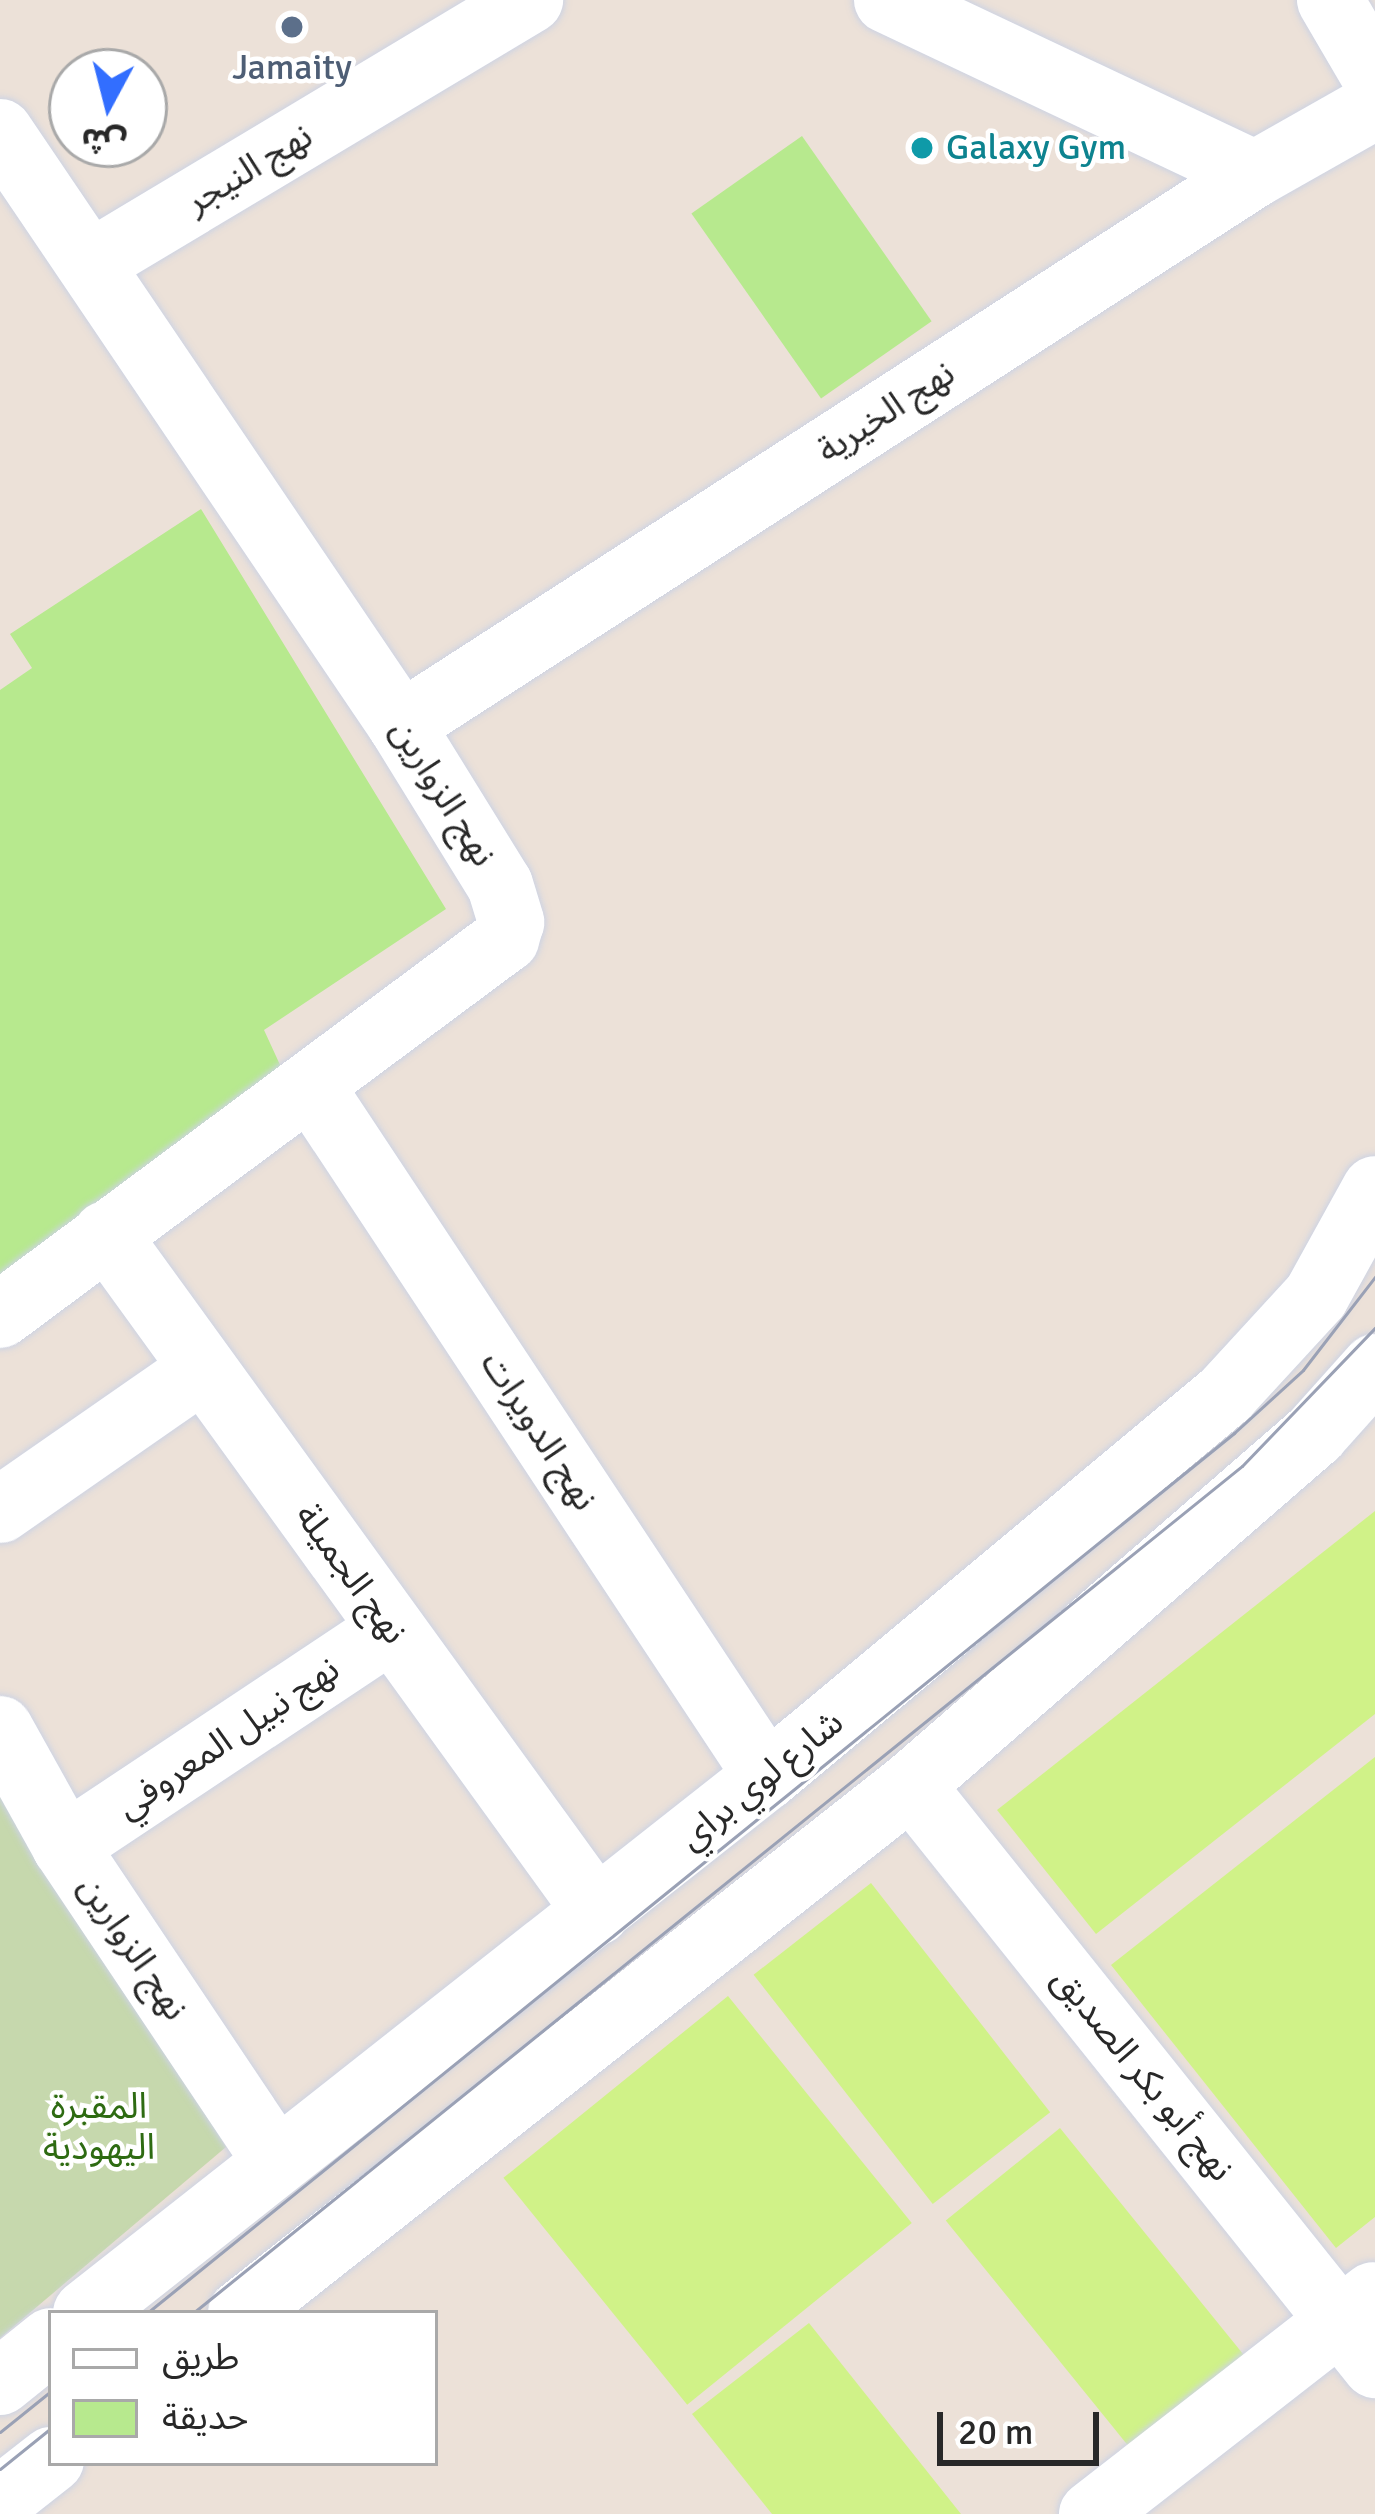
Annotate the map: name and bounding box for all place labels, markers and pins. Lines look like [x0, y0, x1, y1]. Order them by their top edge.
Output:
marker: Jamaity [279, 14, 305, 40]
place label: Jamaity [232, 46, 352, 90]
place label: Galaxy Gym [946, 126, 1126, 170]
marker: Galaxy Gym [909, 135, 935, 161]

